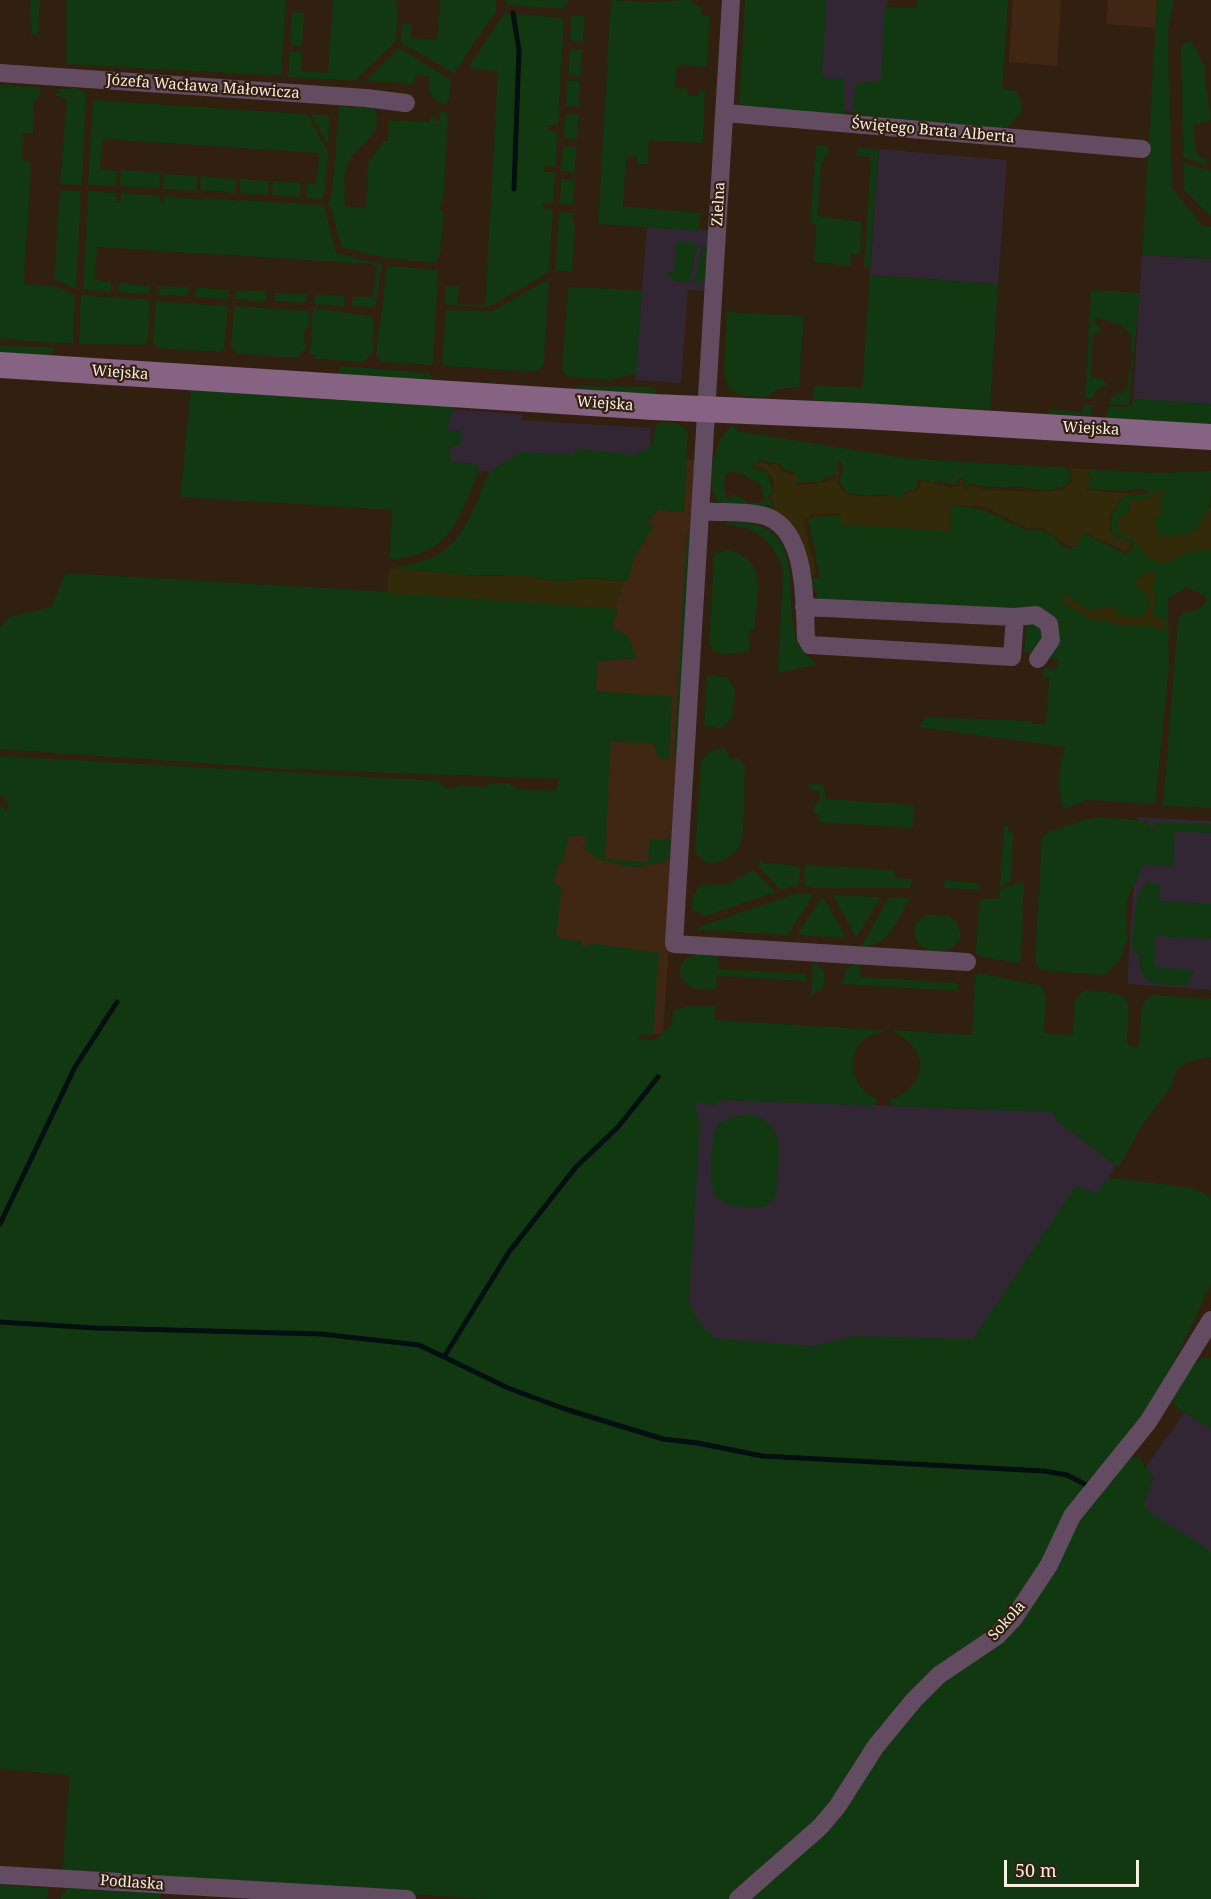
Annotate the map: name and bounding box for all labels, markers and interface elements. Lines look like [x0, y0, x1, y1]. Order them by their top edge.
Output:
street label: Józefa Wacława Małowicza [106, 71, 300, 103]
street label: Świętego Brata Alberta [851, 115, 1015, 147]
street label: Zielna [709, 181, 729, 227]
street label: Wiejska [91, 362, 149, 384]
street label: Wiejska [576, 393, 634, 415]
street label: Wiejska [1062, 419, 1120, 439]
street label: Sokola [985, 1597, 1029, 1645]
scale bar [1007, 1848, 1142, 1886]
text: 50 m [1015, 1858, 1057, 1882]
street label: Podlaska [99, 1872, 165, 1894]

